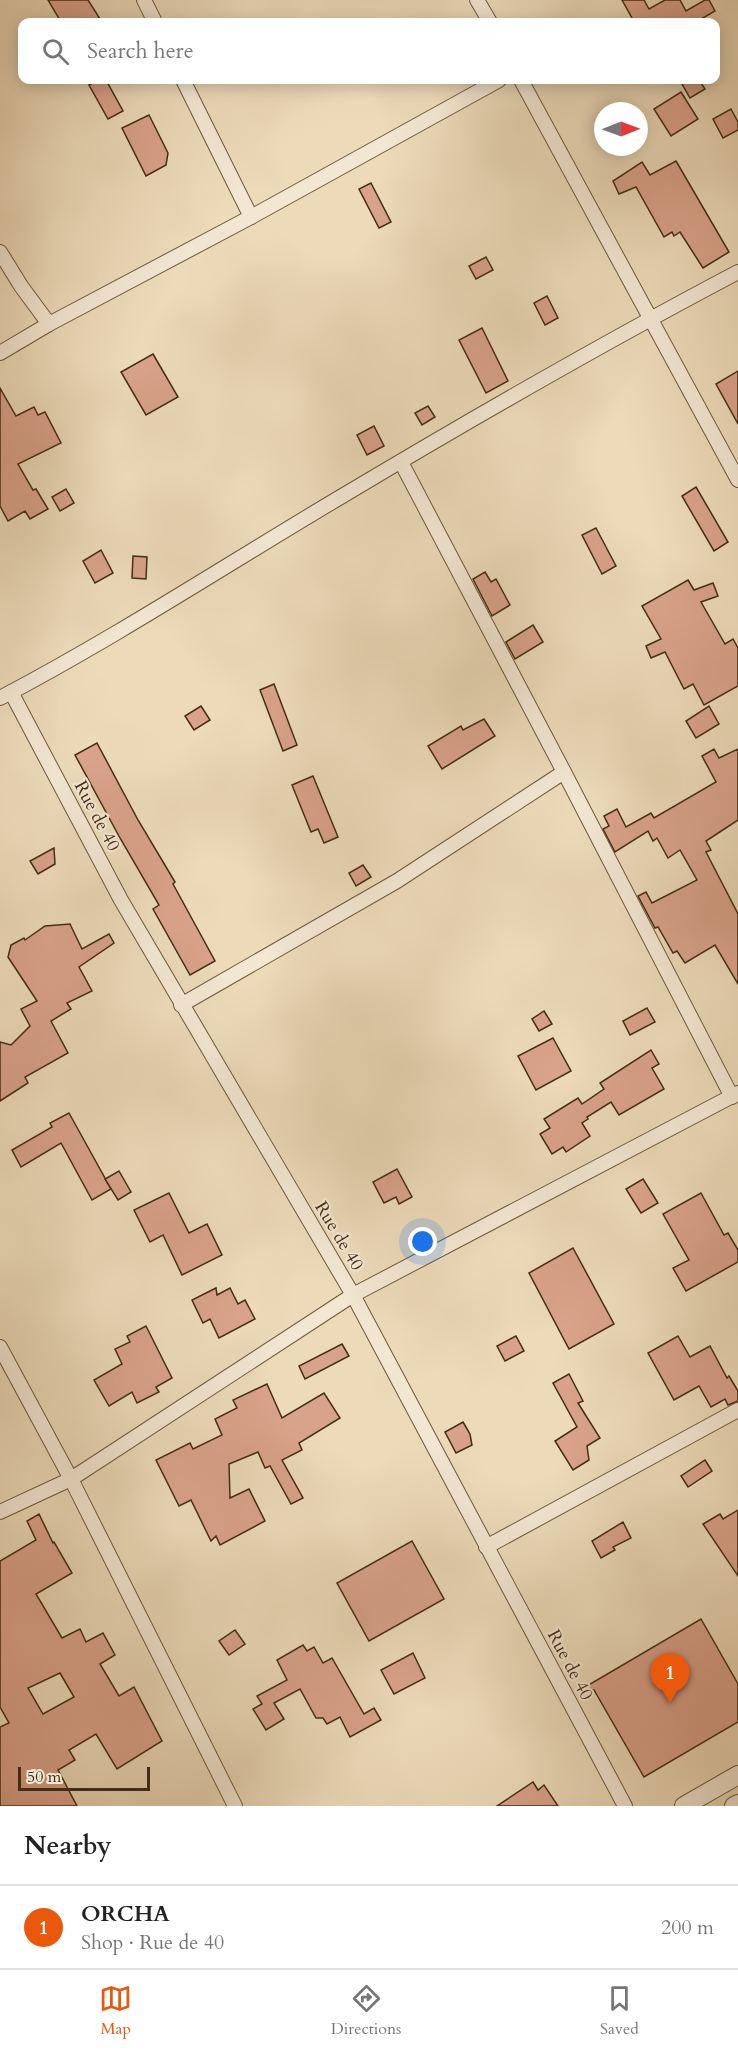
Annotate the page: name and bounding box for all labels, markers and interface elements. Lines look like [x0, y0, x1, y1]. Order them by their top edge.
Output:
search box [18, 18, 720, 84]
icon: search [39, 35, 72, 68]
text: Search here [87, 36, 194, 66]
north arrow [594, 102, 648, 156]
street label: Rue de 40 [68, 776, 126, 856]
street label: Rue de 40 [309, 1197, 369, 1275]
your location [408, 1227, 437, 1256]
street label: Rue de 40 [541, 1625, 599, 1705]
pin: 1 [650, 1654, 690, 1703]
scale bar [18, 1764, 150, 1792]
text: 50 m [27, 1766, 61, 1788]
text: Nearby [24, 1828, 112, 1863]
text: ORCHA [81, 1899, 170, 1929]
text: 1 [38, 1914, 49, 1941]
text: 200 m [661, 1914, 714, 1941]
text: Shop · Rue de 40 [81, 1929, 224, 1956]
tab: Map [99, 1982, 132, 2040]
tab: Directions [331, 1982, 401, 2040]
tab: Saved [600, 1982, 639, 2040]

